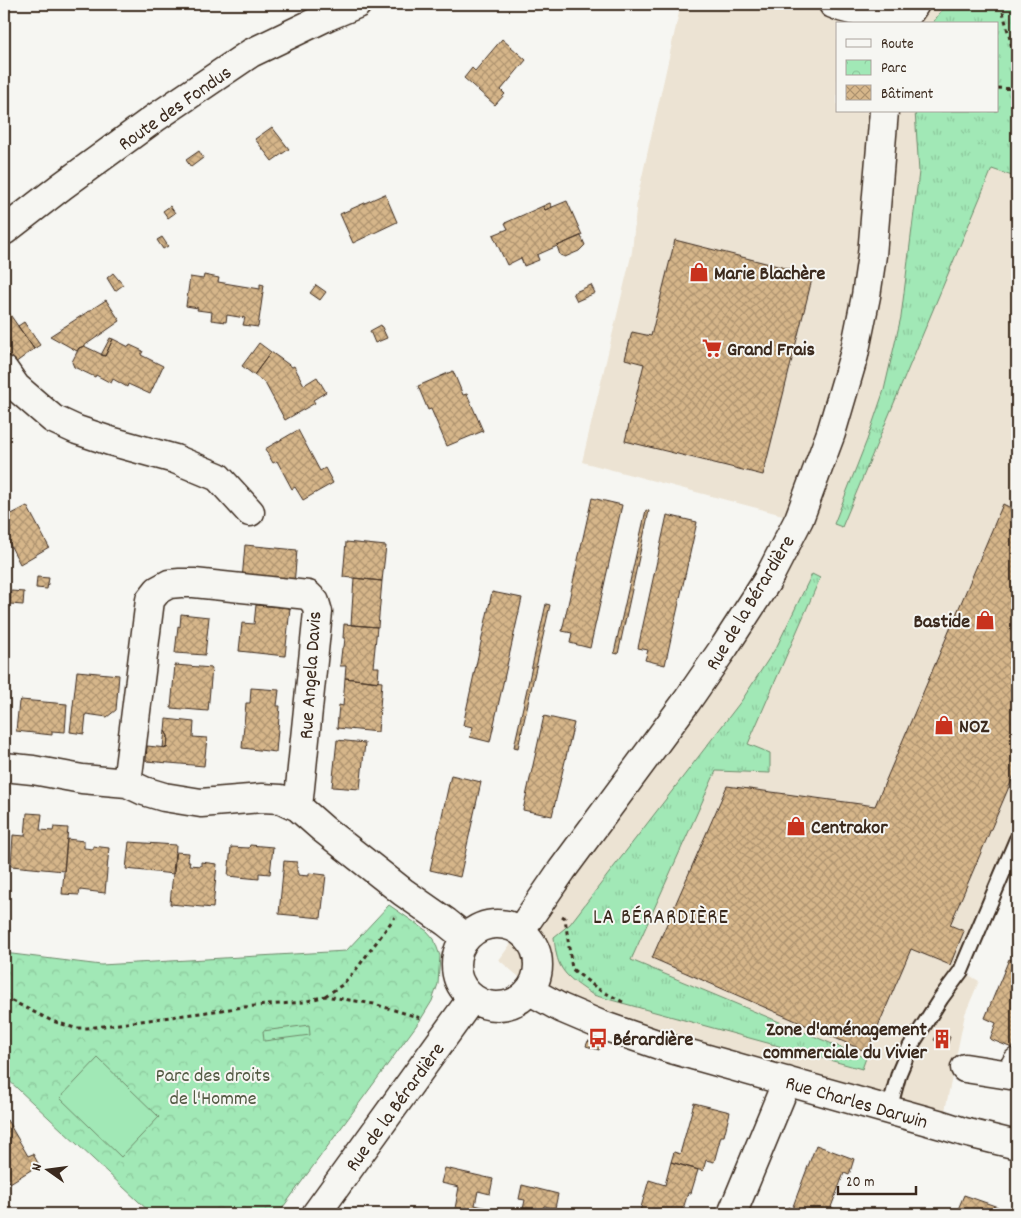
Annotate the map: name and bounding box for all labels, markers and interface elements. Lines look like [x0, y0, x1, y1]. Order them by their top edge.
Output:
legend [836, 22, 998, 112]
text: Route [881, 34, 914, 56]
text: Parc [881, 58, 906, 80]
street label: Route des Fondus [113, 60, 238, 159]
text: Bâtiment [881, 84, 934, 106]
shop icon: Marie Blachère [688, 261, 710, 283]
place label: Marie Blachère [714, 261, 825, 289]
supermarket icon: Grand Frais [701, 337, 723, 359]
place label: Grand Frais [727, 337, 815, 365]
street label: Rue de la Bérardière [700, 530, 803, 677]
place label: Bastide [914, 609, 970, 637]
shop icon: Bastide [974, 609, 996, 631]
street label: Rue Angela Davis [294, 610, 330, 740]
shop icon: NOZ [933, 714, 955, 736]
place label: NOZ [959, 714, 990, 742]
shop icon: Centrakor [785, 815, 807, 837]
place label: Centrakor [811, 815, 888, 843]
district label: LA BÉRARDIÈRE [593, 904, 729, 934]
place label: Zone d'aménagement commerciale du Vivier [763, 1017, 928, 1068]
bus stop icon: Bérardière [587, 1027, 609, 1049]
place label: Bérardière [613, 1027, 693, 1055]
building icon: Zone d'aménagement commerciale du Vivier [931, 1028, 953, 1050]
street label: Rue de la Bérardière [340, 1037, 453, 1178]
park label: Parc des droits de l'Homme [156, 1063, 270, 1114]
street label: Rue Charles Darwin [782, 1070, 931, 1138]
north arrow [22, 1146, 72, 1196]
text: N [27, 1161, 48, 1173]
scale bar [838, 1163, 916, 1195]
text: 20 m [846, 1172, 874, 1194]

